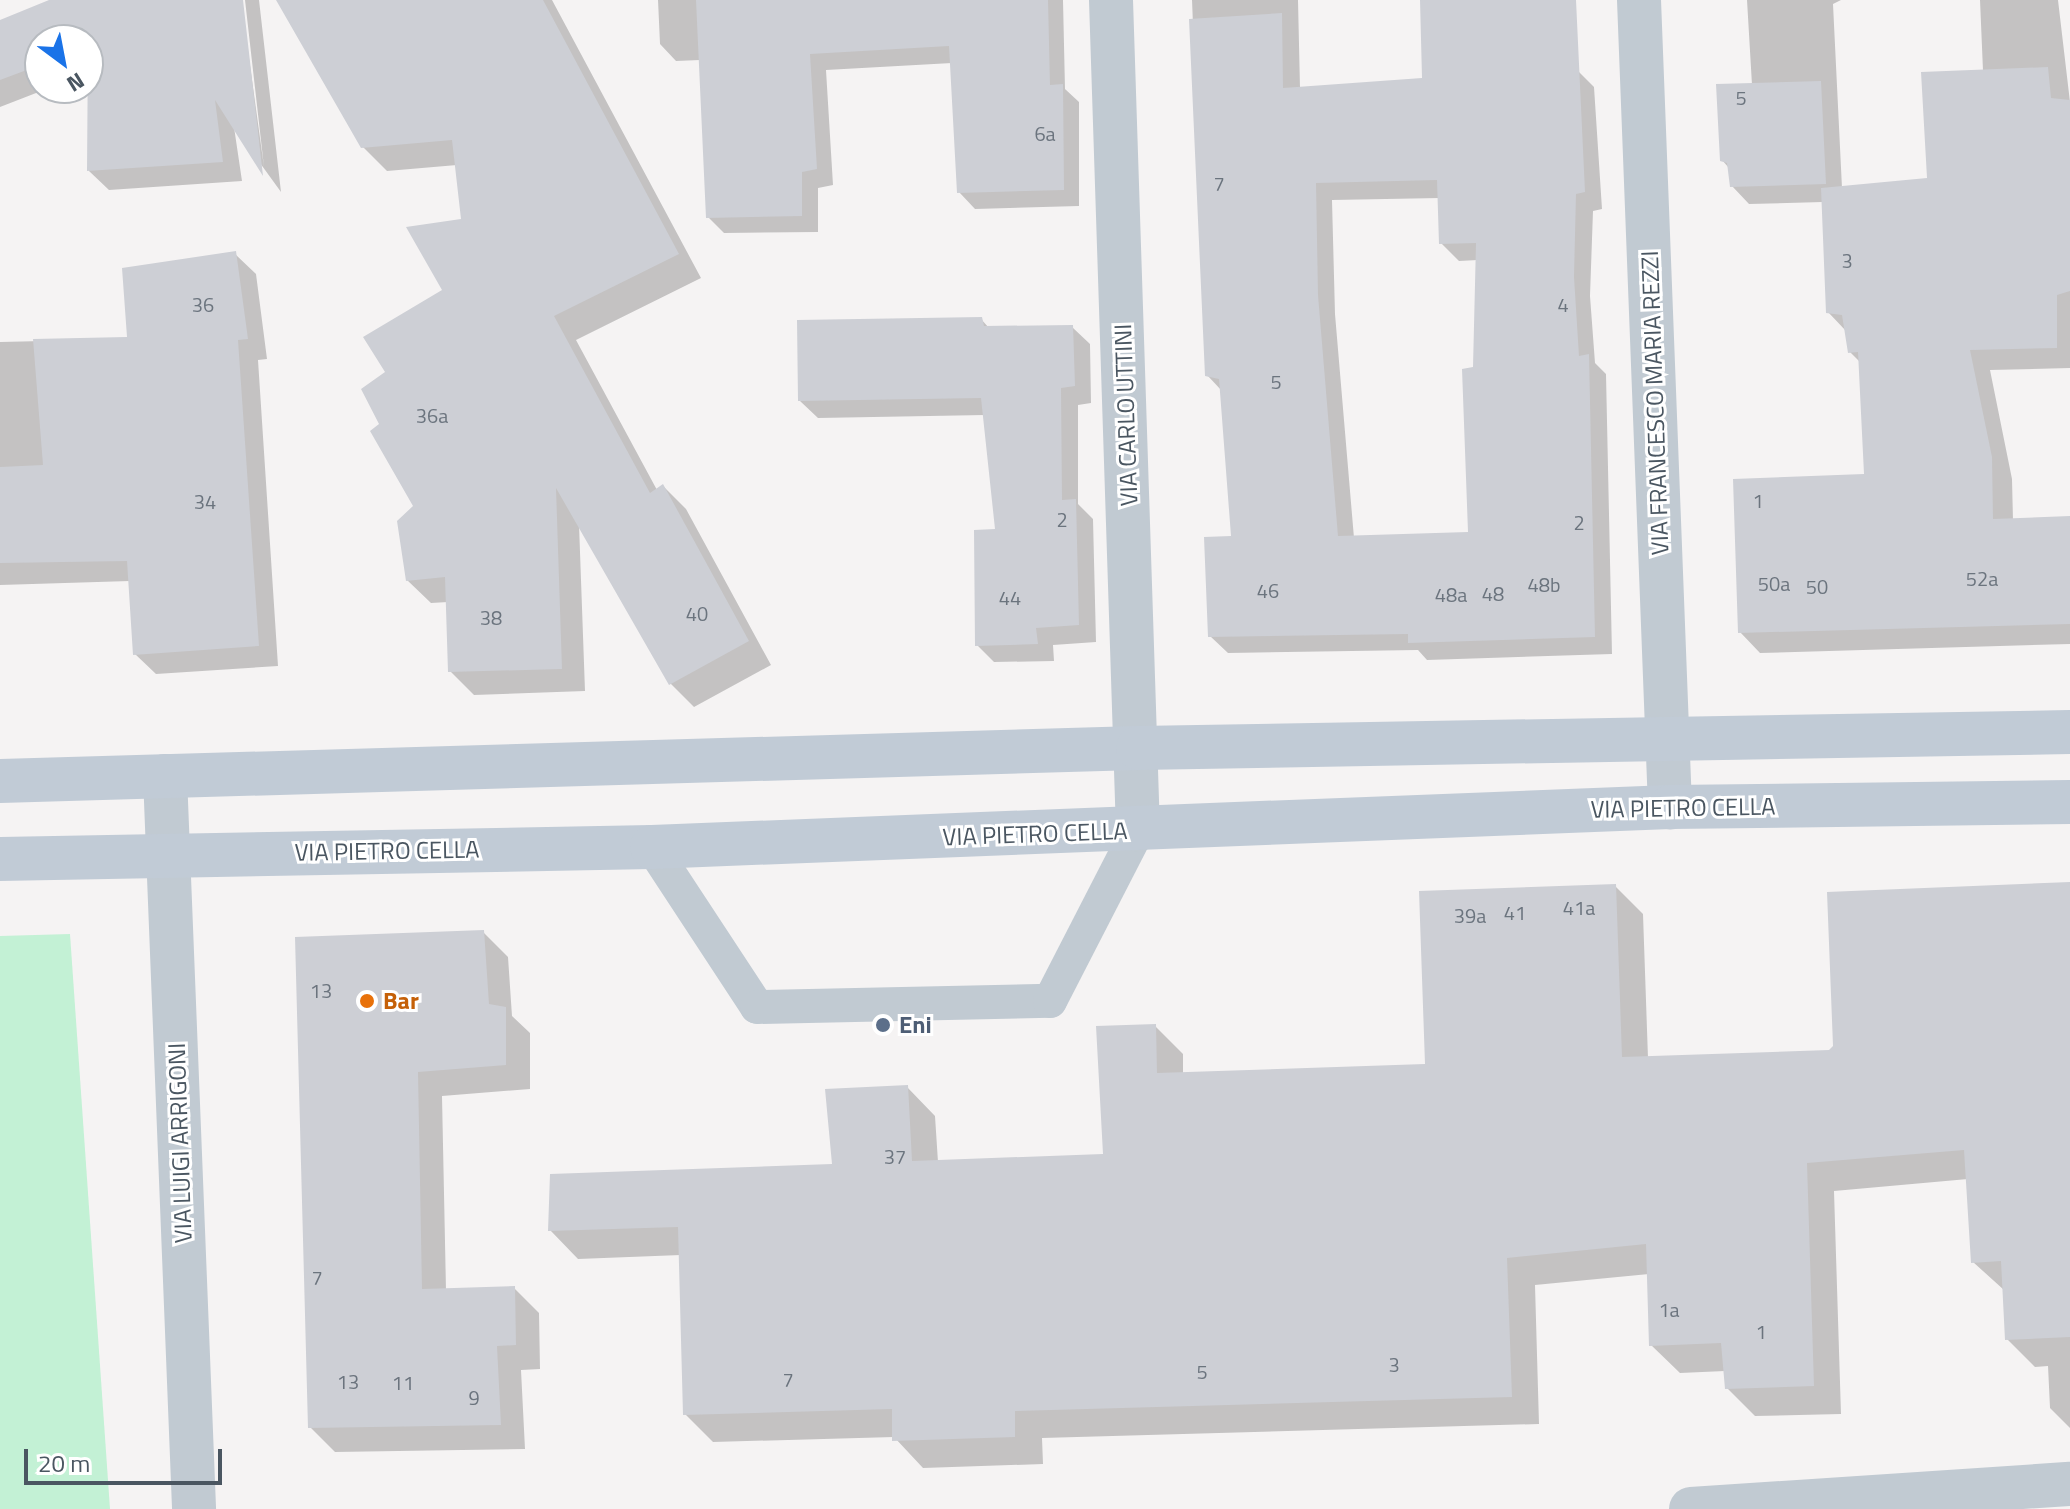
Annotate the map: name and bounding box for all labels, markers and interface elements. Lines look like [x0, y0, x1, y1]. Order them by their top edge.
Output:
north arrow [24, 24, 104, 104]
text: N [60, 64, 91, 101]
house number: 5 [1735, 85, 1747, 109]
house number: 6a [1034, 121, 1056, 145]
house number: 7 [1213, 171, 1225, 195]
house number: 3 [1841, 248, 1853, 272]
street label: VIA FRANCESCO MARIA REZZI [1635, 250, 1675, 556]
house number: 36 [192, 292, 214, 316]
house number: 4 [1557, 292, 1569, 316]
street label: VIA CARLO UTTINI [1108, 323, 1144, 507]
house number: 5 [1270, 369, 1282, 393]
house number: 36a [416, 403, 448, 427]
house number: 1 [1752, 488, 1764, 512]
house number: 34 [194, 489, 216, 513]
house number: 2 [1056, 507, 1068, 531]
house number: 2 [1573, 510, 1585, 534]
house number: 52a [1966, 566, 1998, 590]
house number: 50a [1758, 571, 1790, 595]
house number: 48b [1528, 572, 1560, 596]
house number: 50 [1806, 574, 1828, 598]
house number: 46 [1257, 578, 1279, 602]
house number: 48 [1482, 581, 1504, 605]
house number: 48a [1435, 582, 1467, 606]
house number: 44 [999, 585, 1021, 609]
house number: 40 [686, 601, 708, 625]
house number: 38 [480, 605, 502, 629]
street label: VIA PIETRO CELLA [1590, 792, 1776, 824]
street label: VIA PIETRO CELLA [942, 816, 1128, 852]
street label: VIA PIETRO CELLA [294, 835, 480, 867]
house number: 41a [1563, 895, 1595, 919]
house number: 41 [1504, 900, 1526, 924]
house number: 39a [1454, 903, 1486, 927]
house number: 13 [310, 978, 332, 1002]
place label: Bar [383, 987, 419, 1015]
marker: Bar [358, 992, 376, 1010]
place label: Eni [899, 1011, 932, 1039]
marker: Eni [874, 1016, 892, 1034]
street label: VIA LUIGI ARRIGONI [162, 1042, 198, 1244]
house number: 37 [884, 1144, 906, 1168]
house number: 7 [311, 1265, 323, 1289]
house number: 1a [1658, 1297, 1680, 1321]
house number: 1 [1755, 1319, 1767, 1343]
house number: 3 [1388, 1352, 1400, 1376]
house number: 5 [1196, 1359, 1208, 1383]
house number: 7 [782, 1367, 794, 1391]
house number: 13 [337, 1369, 359, 1393]
house number: 11 [392, 1370, 414, 1394]
house number: 9 [468, 1385, 480, 1409]
scale bar [28, 1433, 226, 1483]
text: 20 m [38, 1445, 90, 1481]

